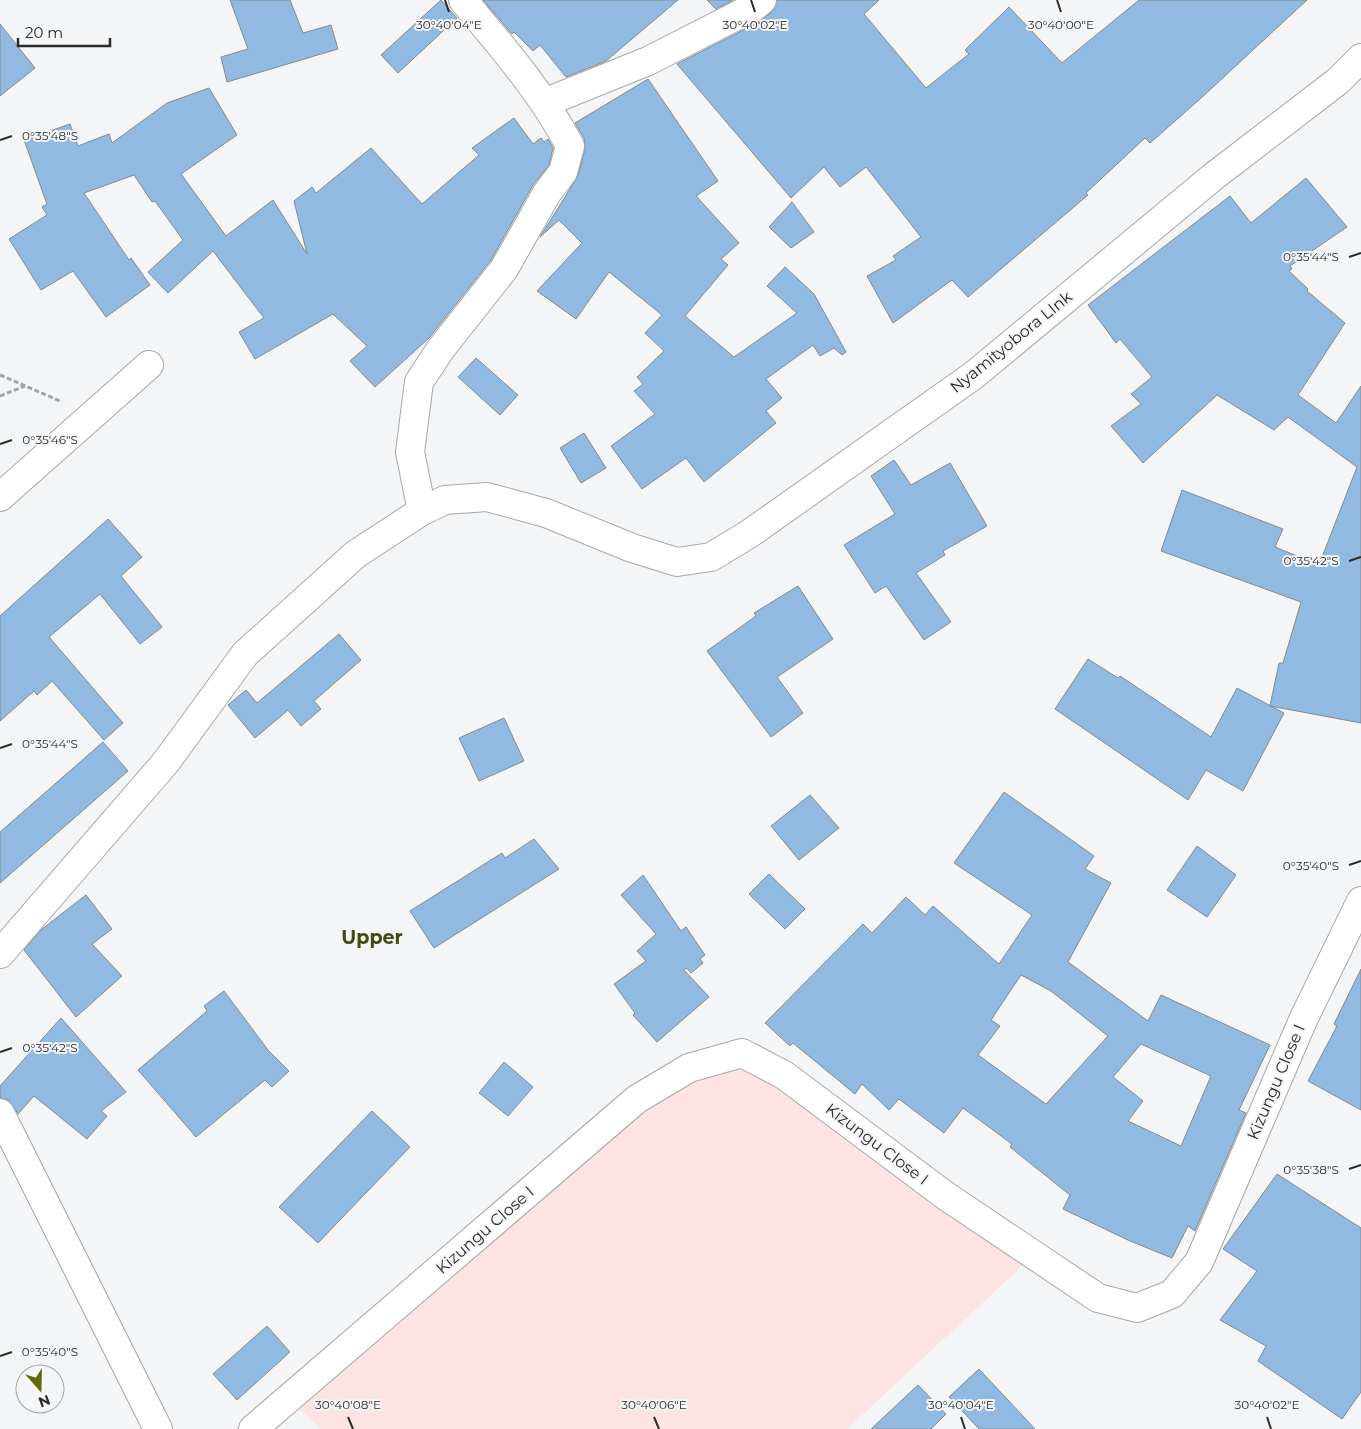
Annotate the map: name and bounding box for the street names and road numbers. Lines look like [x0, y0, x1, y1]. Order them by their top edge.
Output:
street label: Nyamityobora LInk [946, 287, 1076, 397]
street label: Kizungu Close I [1243, 1021, 1309, 1143]
street label: Kizungu Close I [822, 1099, 932, 1189]
street label: Kizungu Close I [432, 1182, 538, 1278]

